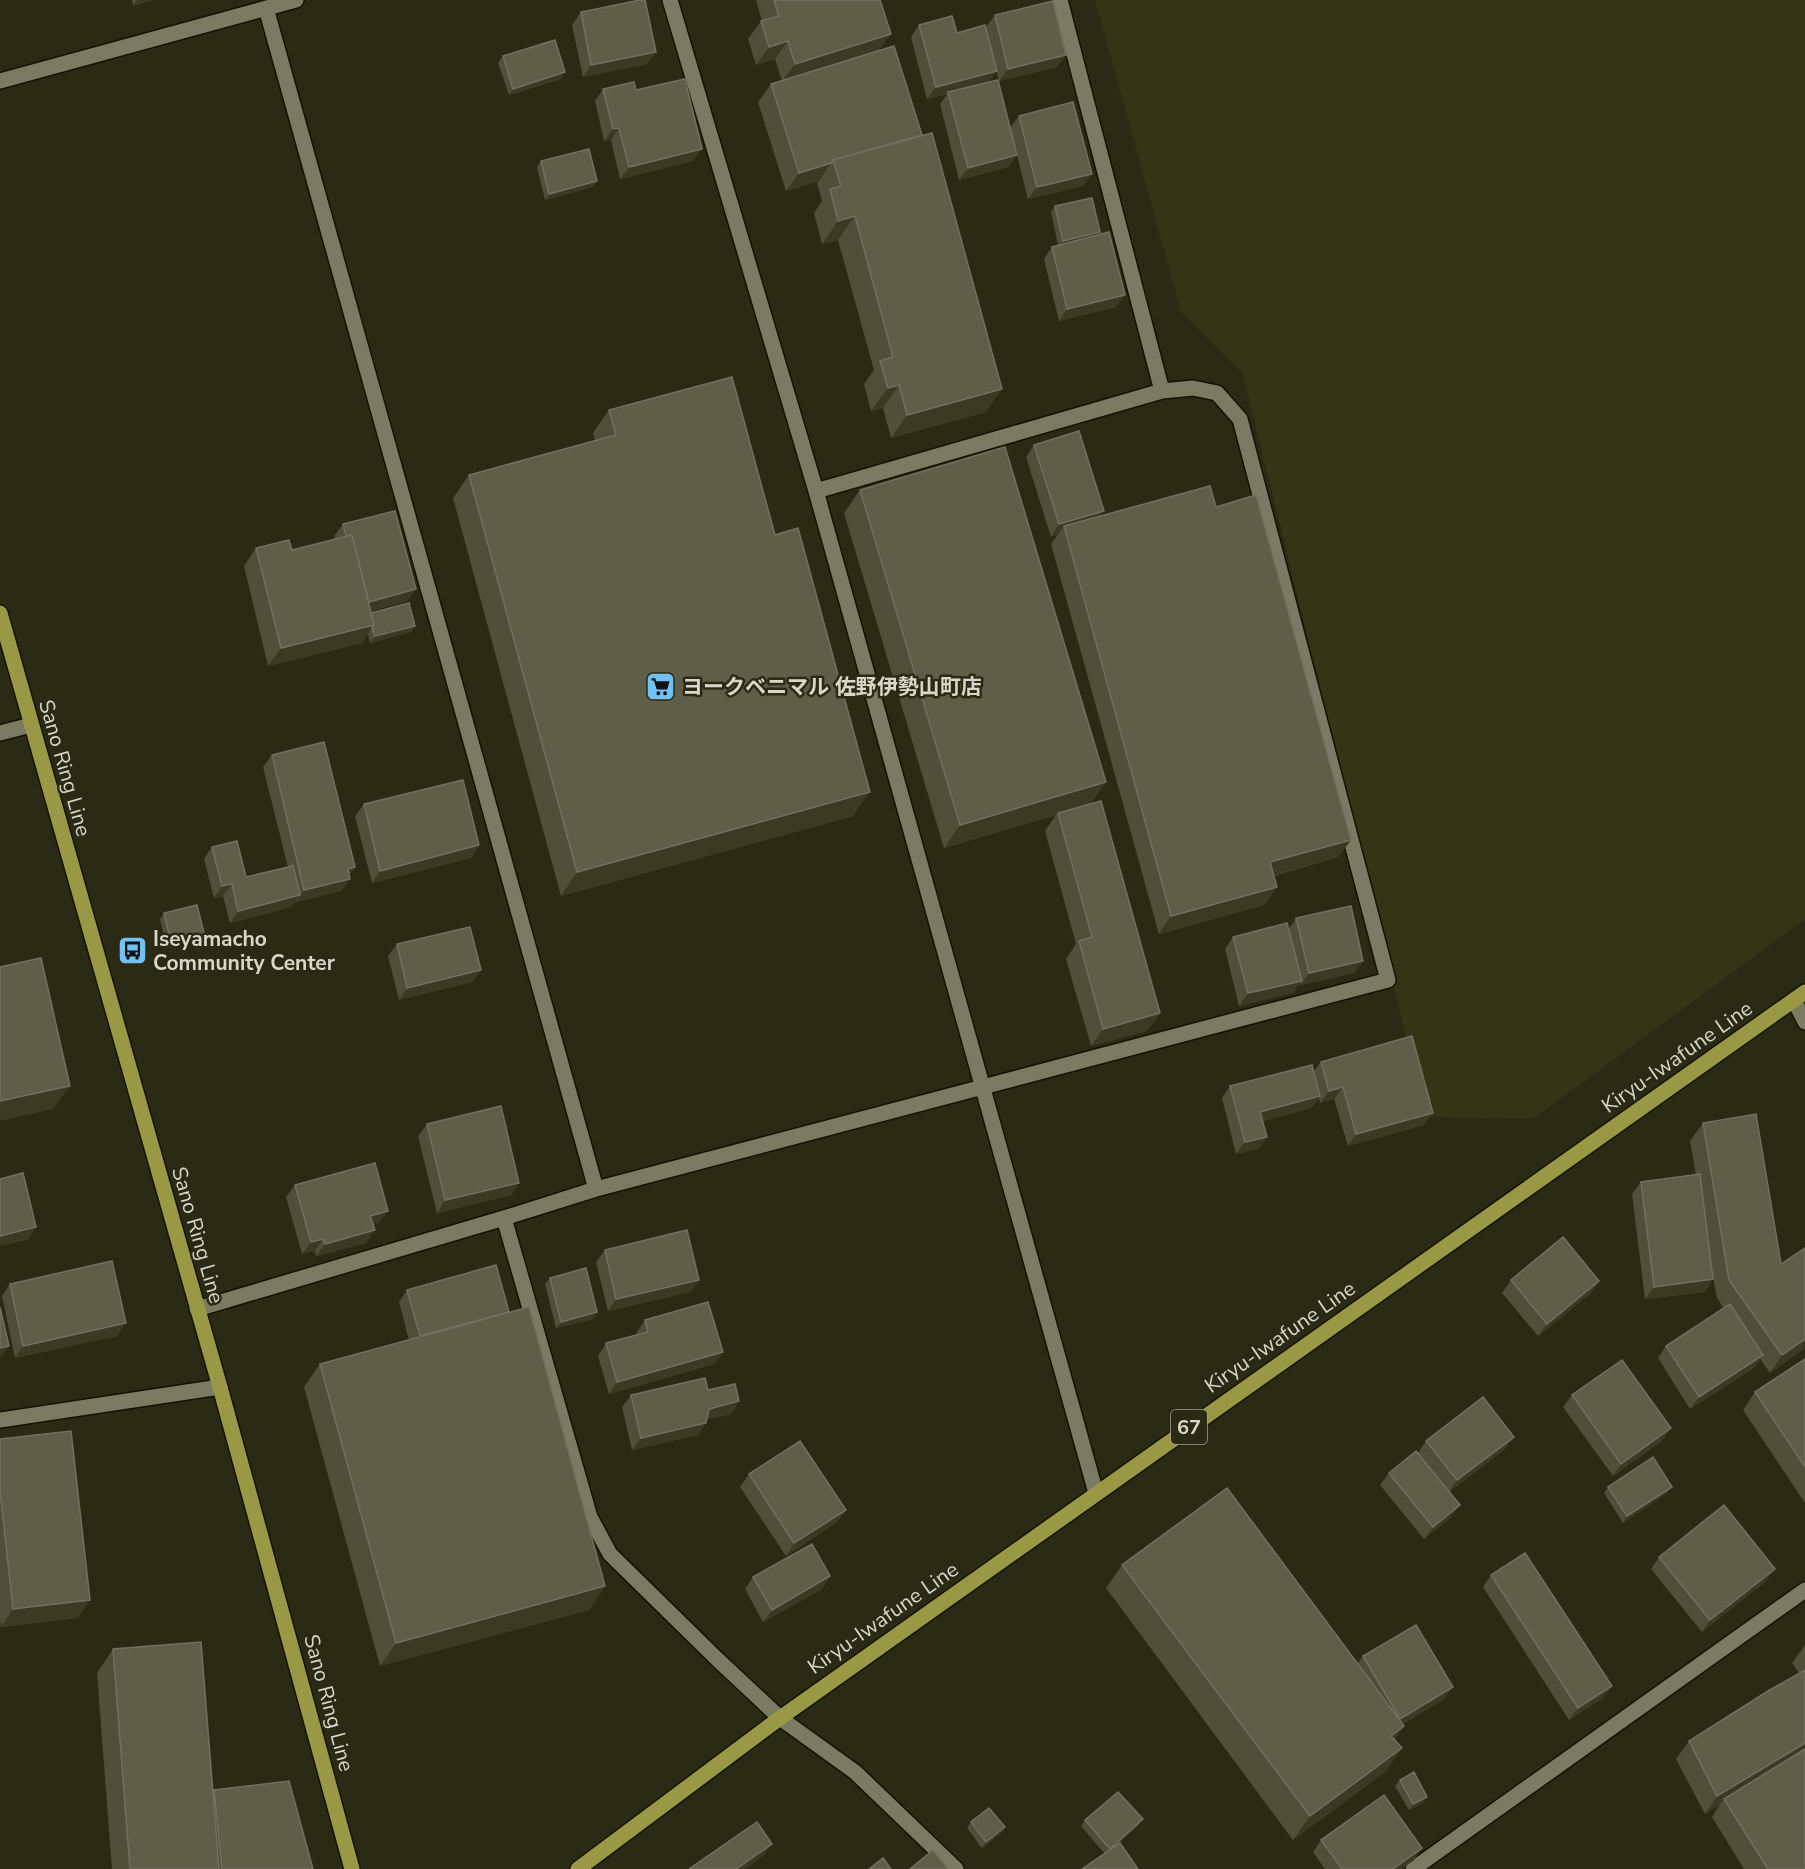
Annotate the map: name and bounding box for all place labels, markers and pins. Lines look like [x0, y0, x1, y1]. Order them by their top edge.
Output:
supermarket icon: ヨークベニマル 佐野伊勢山町店 [645, 671, 677, 703]
place label: ヨークベニマル 佐野伊勢山町店 [682, 673, 982, 701]
place label: Iseyamacho Community Center [153, 925, 336, 977]
bus stop icon: Iseyamacho Community Center [116, 935, 148, 967]

